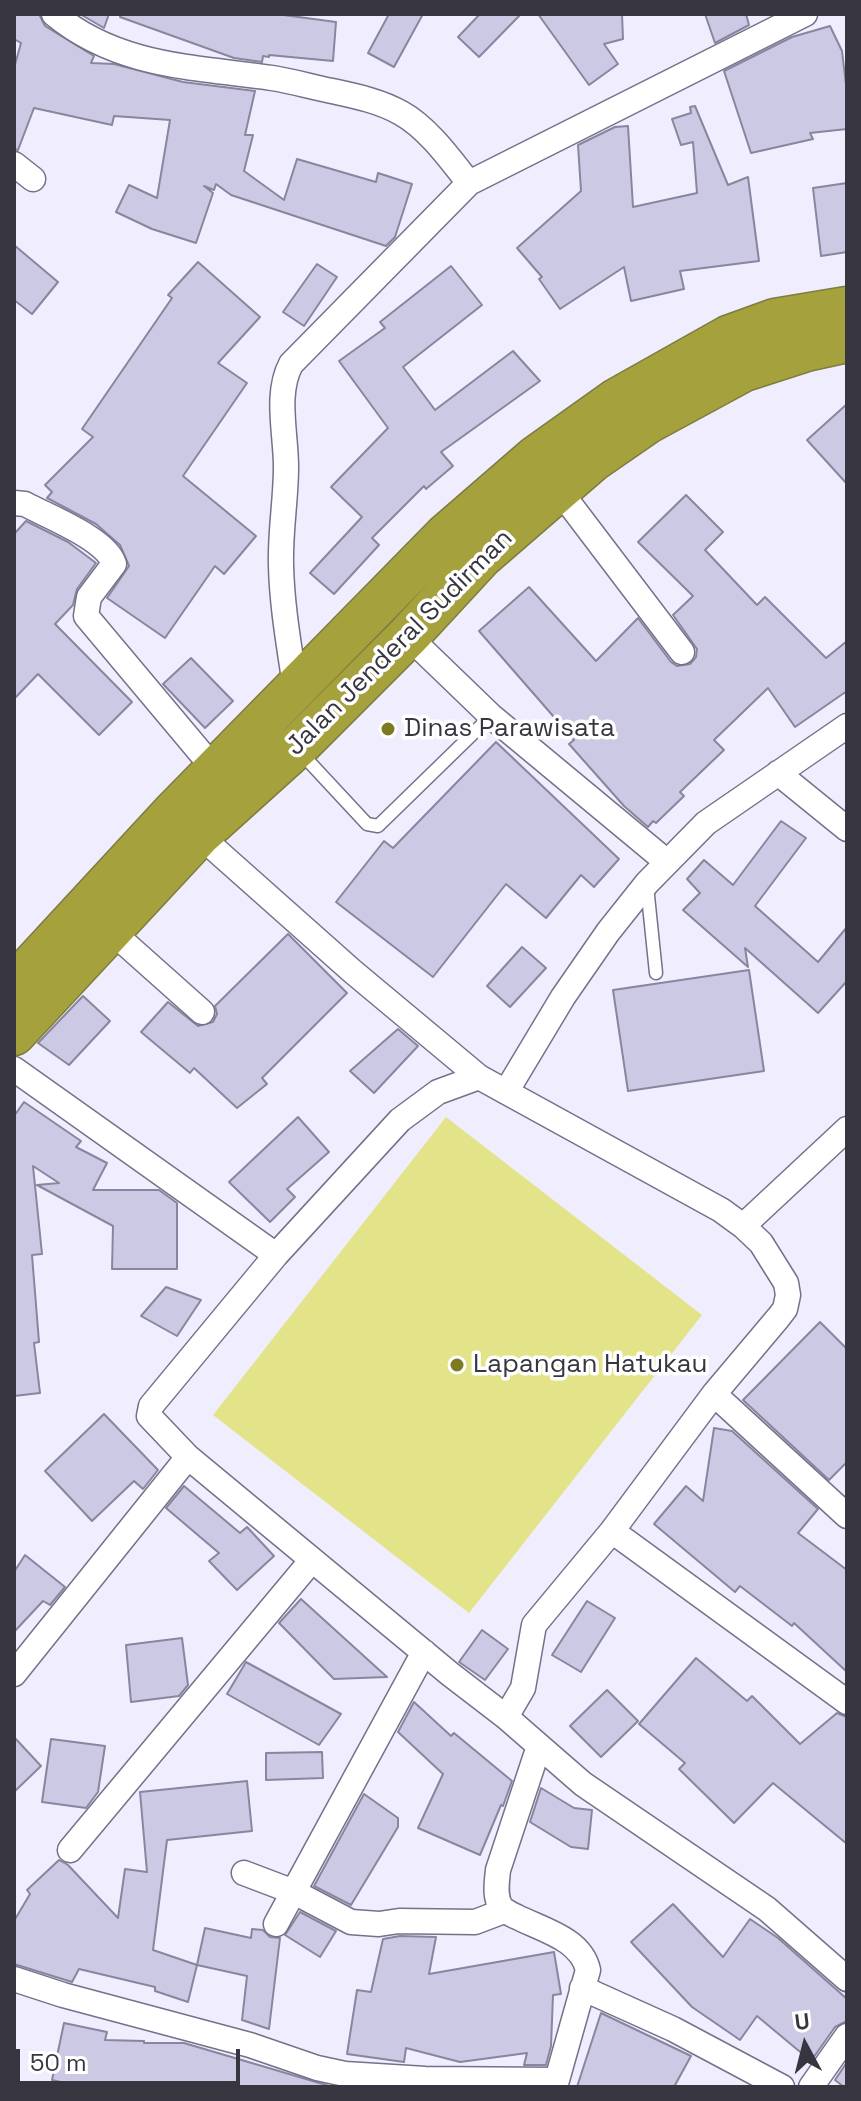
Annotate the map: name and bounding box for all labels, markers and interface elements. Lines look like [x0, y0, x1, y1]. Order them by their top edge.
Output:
street label: Jalan Jenderal Sudirman [280, 523, 520, 763]
place label: Dinas Parawisata [404, 713, 615, 745]
marker: Dinas Parawisata [379, 720, 397, 738]
place label: Lapangan Hatukau [473, 1349, 707, 1381]
marker: Lapangan Hatukau [448, 1356, 466, 1374]
north arrow [765, 2005, 845, 2085]
text: U [793, 2006, 811, 2036]
scale bar [20, 2033, 244, 2083]
text: 50 m [30, 2047, 87, 2078]

